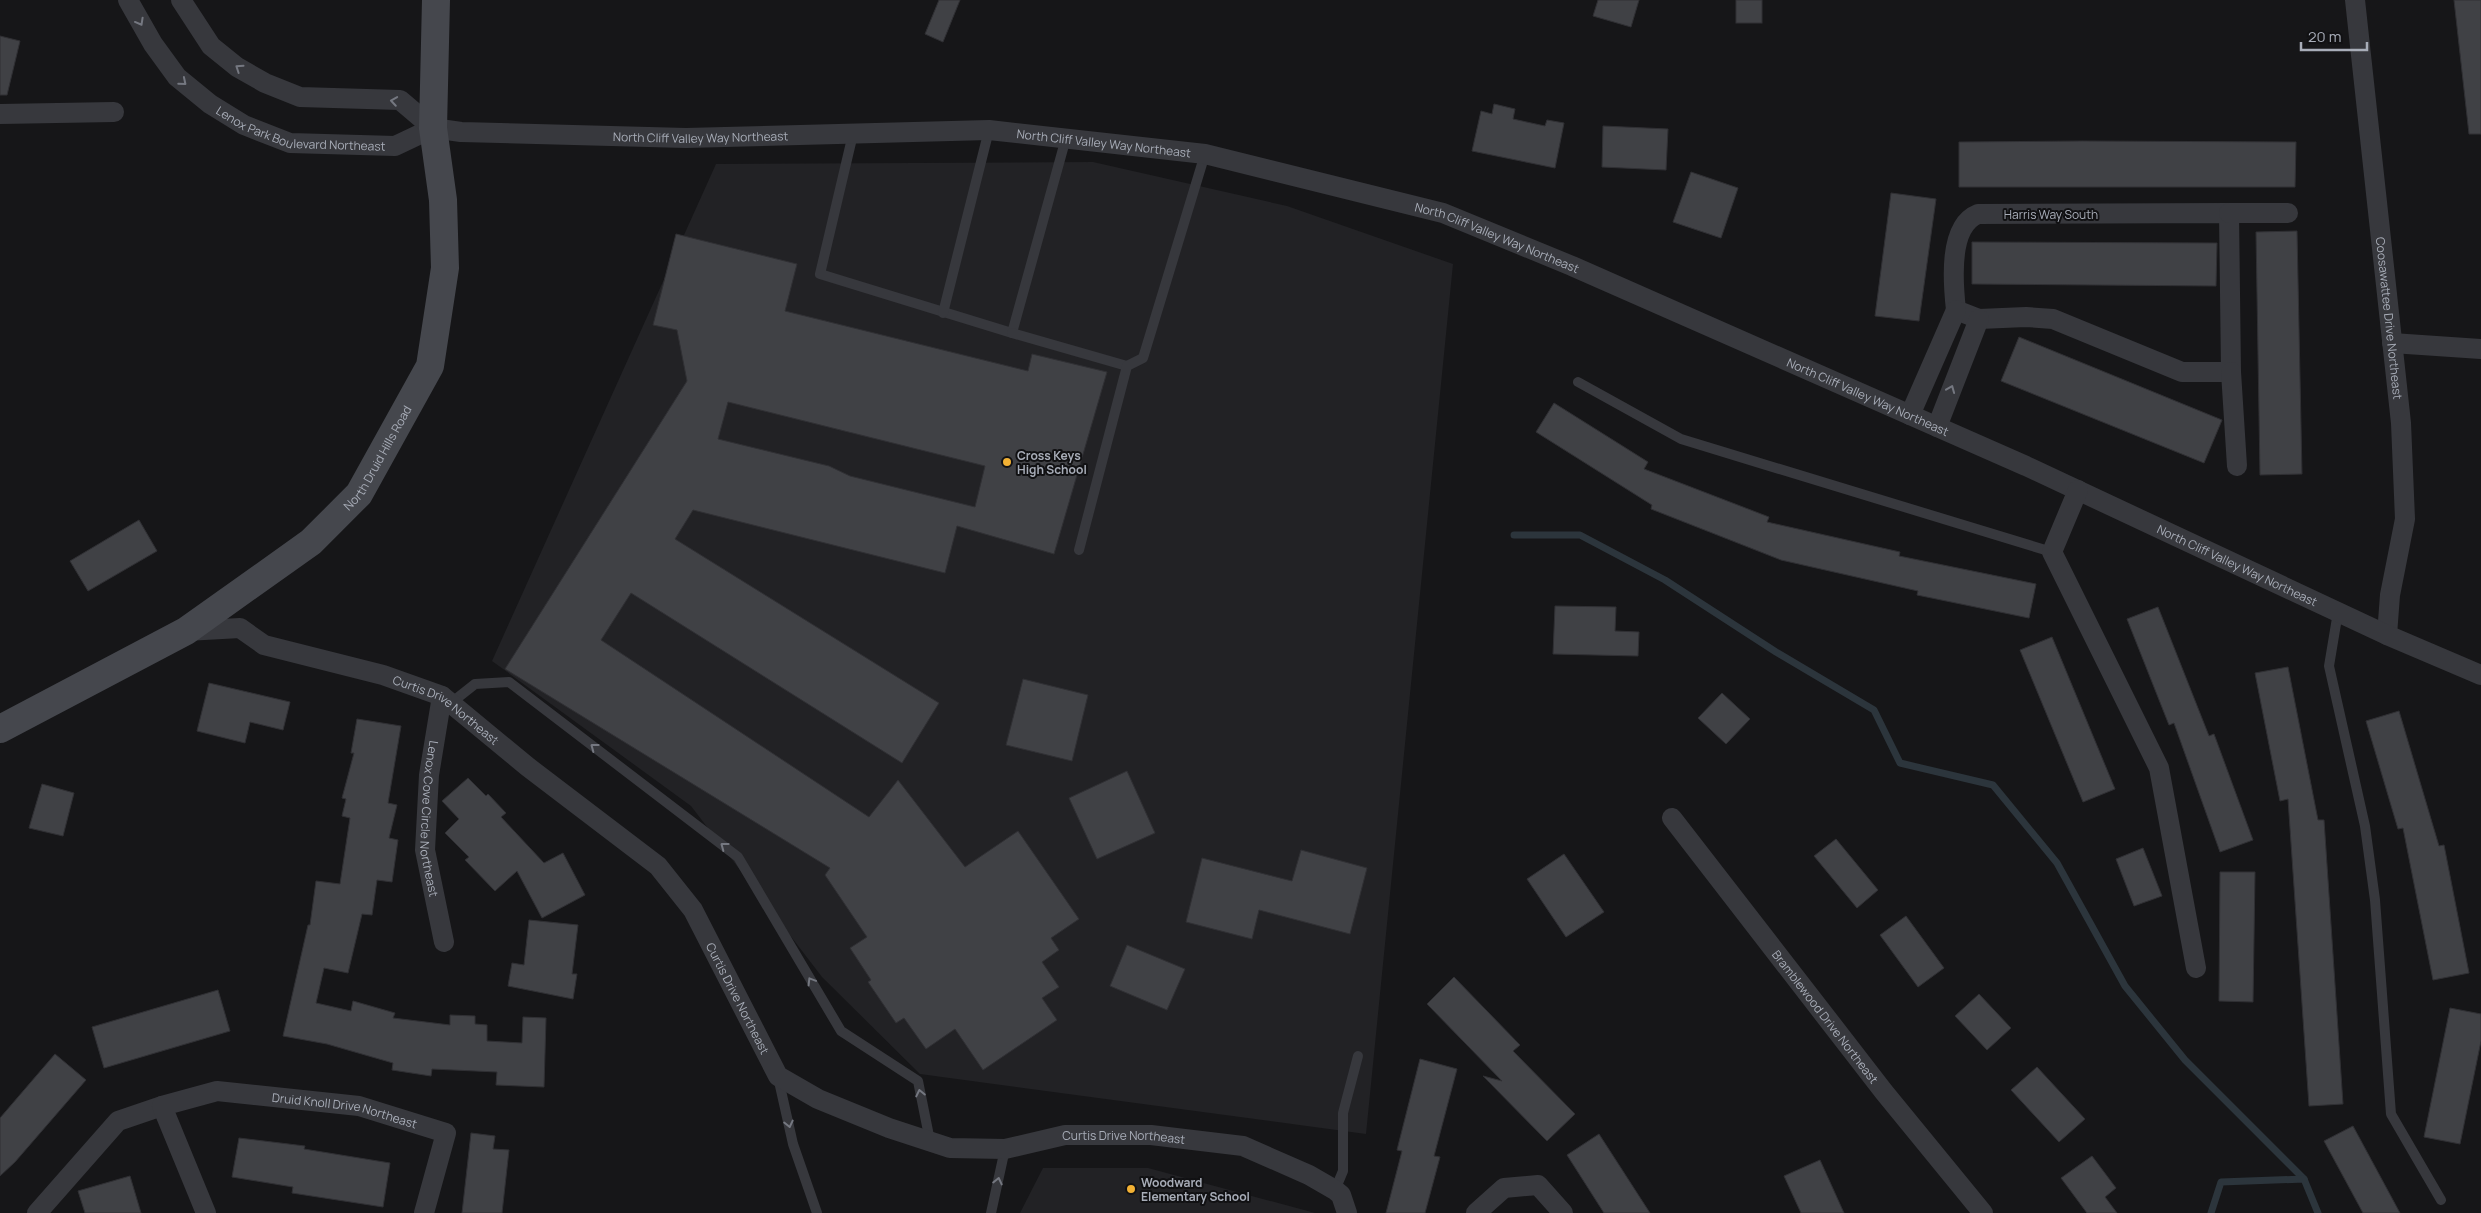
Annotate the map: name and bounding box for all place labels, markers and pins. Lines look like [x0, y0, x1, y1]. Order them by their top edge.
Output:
place label: Cross Keys High School [1017, 447, 1087, 478]
marker: Cross Keys High School [1001, 456, 1013, 468]
place label: Woodward Elementary School [1141, 1174, 1250, 1205]
marker: Woodward Elementary School [1125, 1183, 1137, 1195]

